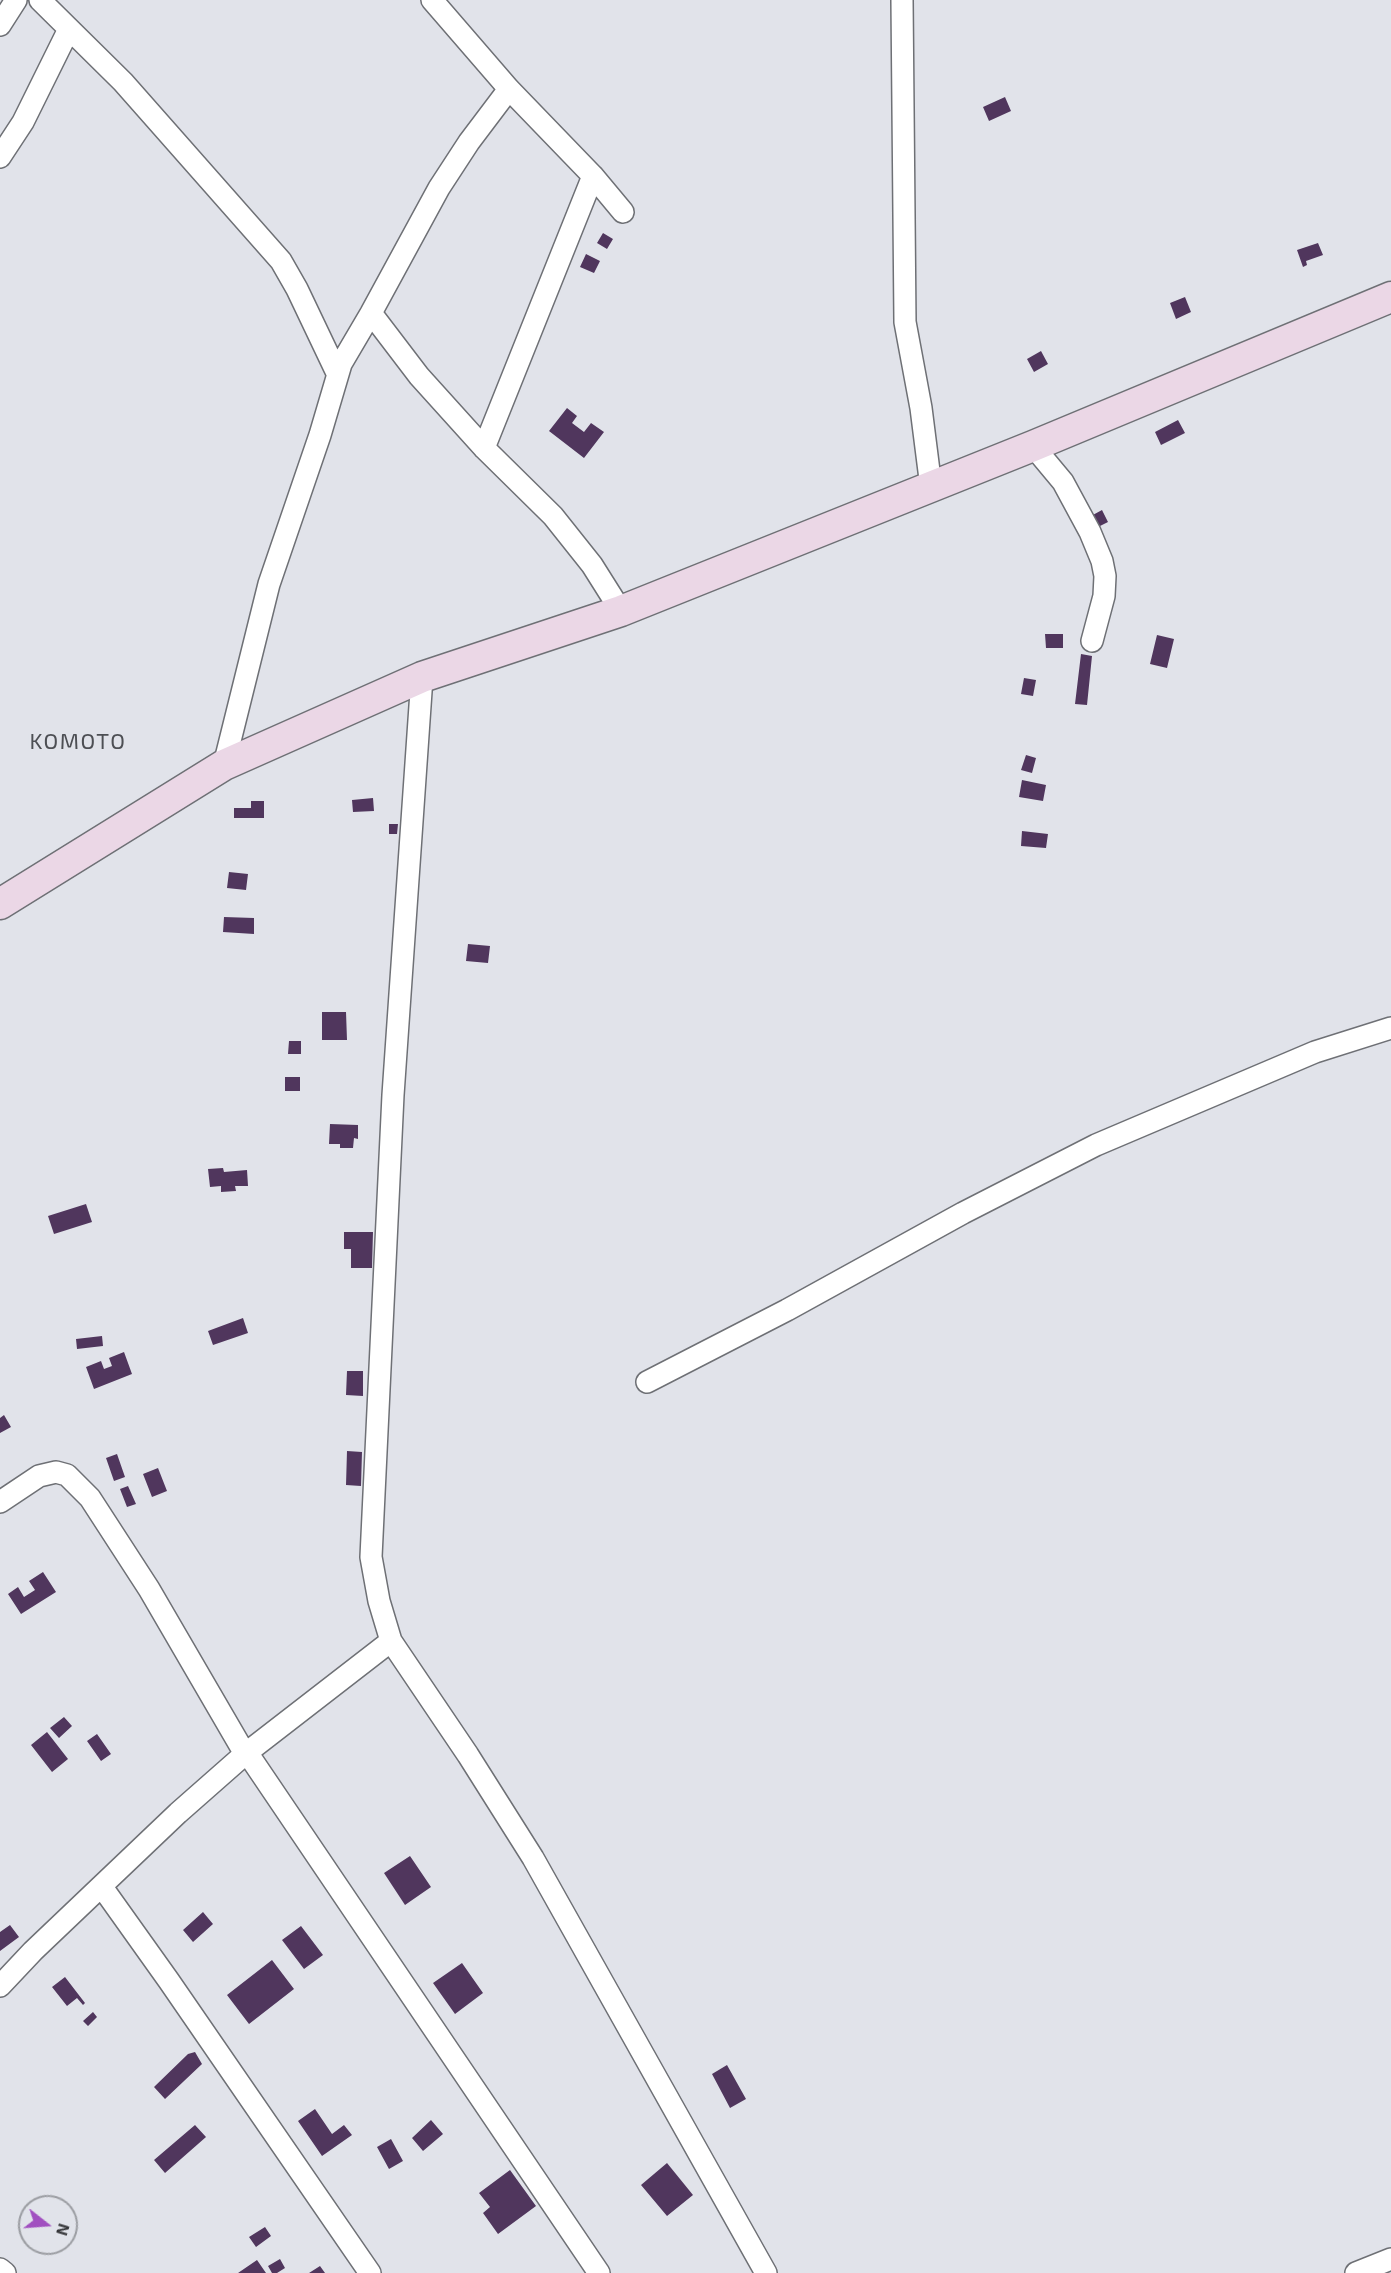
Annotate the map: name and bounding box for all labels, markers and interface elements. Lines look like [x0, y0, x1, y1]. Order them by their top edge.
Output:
district label: KOMOTO [29, 729, 127, 755]
north arrow [18, 2195, 78, 2255]
text: N [53, 2222, 75, 2238]

